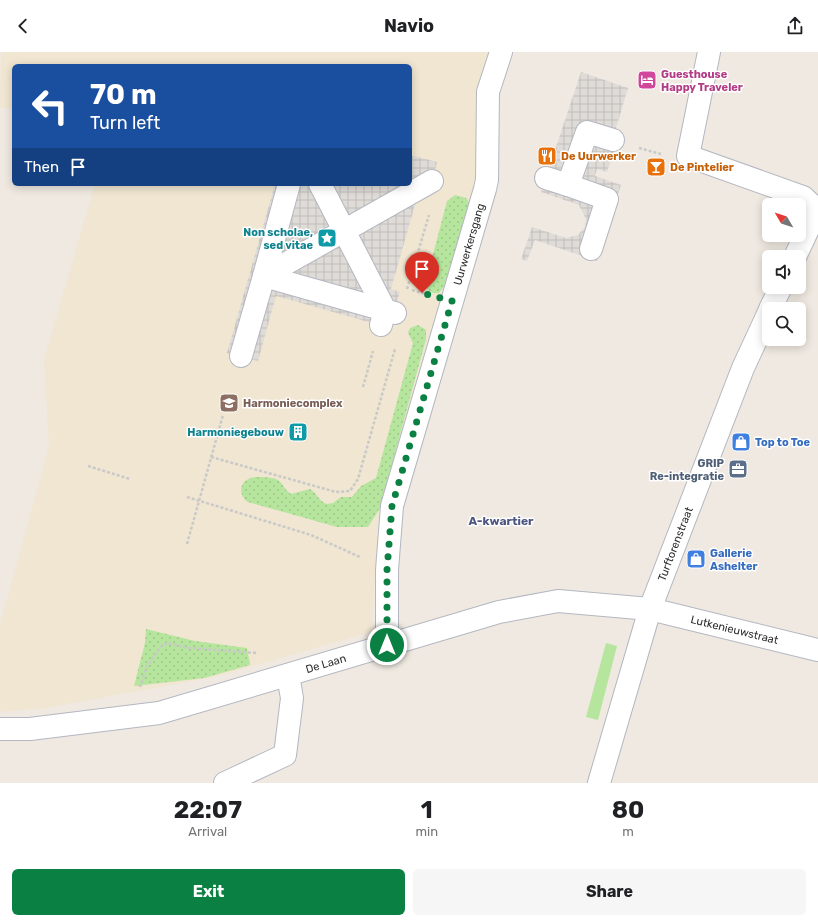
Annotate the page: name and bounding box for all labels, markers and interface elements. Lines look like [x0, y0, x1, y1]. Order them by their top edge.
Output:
icon: back [12, 15, 34, 37]
text: Navio [384, 15, 434, 37]
icon: share [784, 15, 806, 37]
place label: Guesthouse Happy Traveler [661, 68, 743, 94]
hotel icon: Guesthouse Happy Traveler [636, 69, 658, 91]
text: 70 m [90, 78, 157, 111]
icon: left [24, 80, 76, 132]
text: Turn left [90, 112, 160, 134]
restaurant icon: De Uurwerker [536, 145, 558, 167]
place label: De Uurwerker [561, 150, 636, 163]
icon: arrive [67, 156, 89, 178]
bar icon: De Pintelier [645, 156, 667, 178]
text: Then [24, 158, 59, 176]
place label: De Pintelier [670, 161, 734, 174]
north arrow [762, 198, 806, 242]
map controls [762, 198, 806, 346]
street label: Uurwerkersgang [451, 202, 487, 287]
place label: Non scholae, sed vitae [243, 226, 313, 252]
place icon: Non scholae, sed vitae [316, 227, 338, 249]
button: sound [762, 250, 806, 294]
pin [405, 252, 439, 293]
icon: arrive [411, 258, 433, 280]
button: search [762, 302, 806, 346]
school or university icon: Harmoniecomplex [218, 392, 240, 414]
place label: Harmoniecomplex [243, 397, 343, 410]
building icon: Harmoniegebouw [287, 421, 309, 443]
place label: Harmoniegebouw [187, 426, 284, 439]
shop icon: Top to Toe [730, 431, 752, 453]
place label: Top to Toe [755, 436, 810, 449]
place label: GRIP Re-integratie [650, 457, 725, 483]
office icon: GRIP Re-integratie [727, 458, 749, 480]
street label: Turftorenstraat [655, 504, 696, 583]
district label: A-kwartier [468, 514, 534, 528]
place label: Gallerie Ashelter [710, 547, 757, 573]
shop icon: Gallerie Ashelter [685, 548, 707, 570]
street label: Lutkenieuwstraat [689, 613, 780, 647]
position arrow [366, 624, 408, 666]
street label: De Laan [304, 651, 348, 676]
text: 22:07 [174, 796, 242, 824]
text: 1 [421, 796, 433, 824]
text: 80 [612, 796, 644, 824]
text: Arrival [188, 824, 227, 839]
text: min [416, 824, 438, 839]
text: m [622, 824, 634, 839]
button: Exit [12, 869, 405, 915]
button: Share [413, 869, 806, 915]

